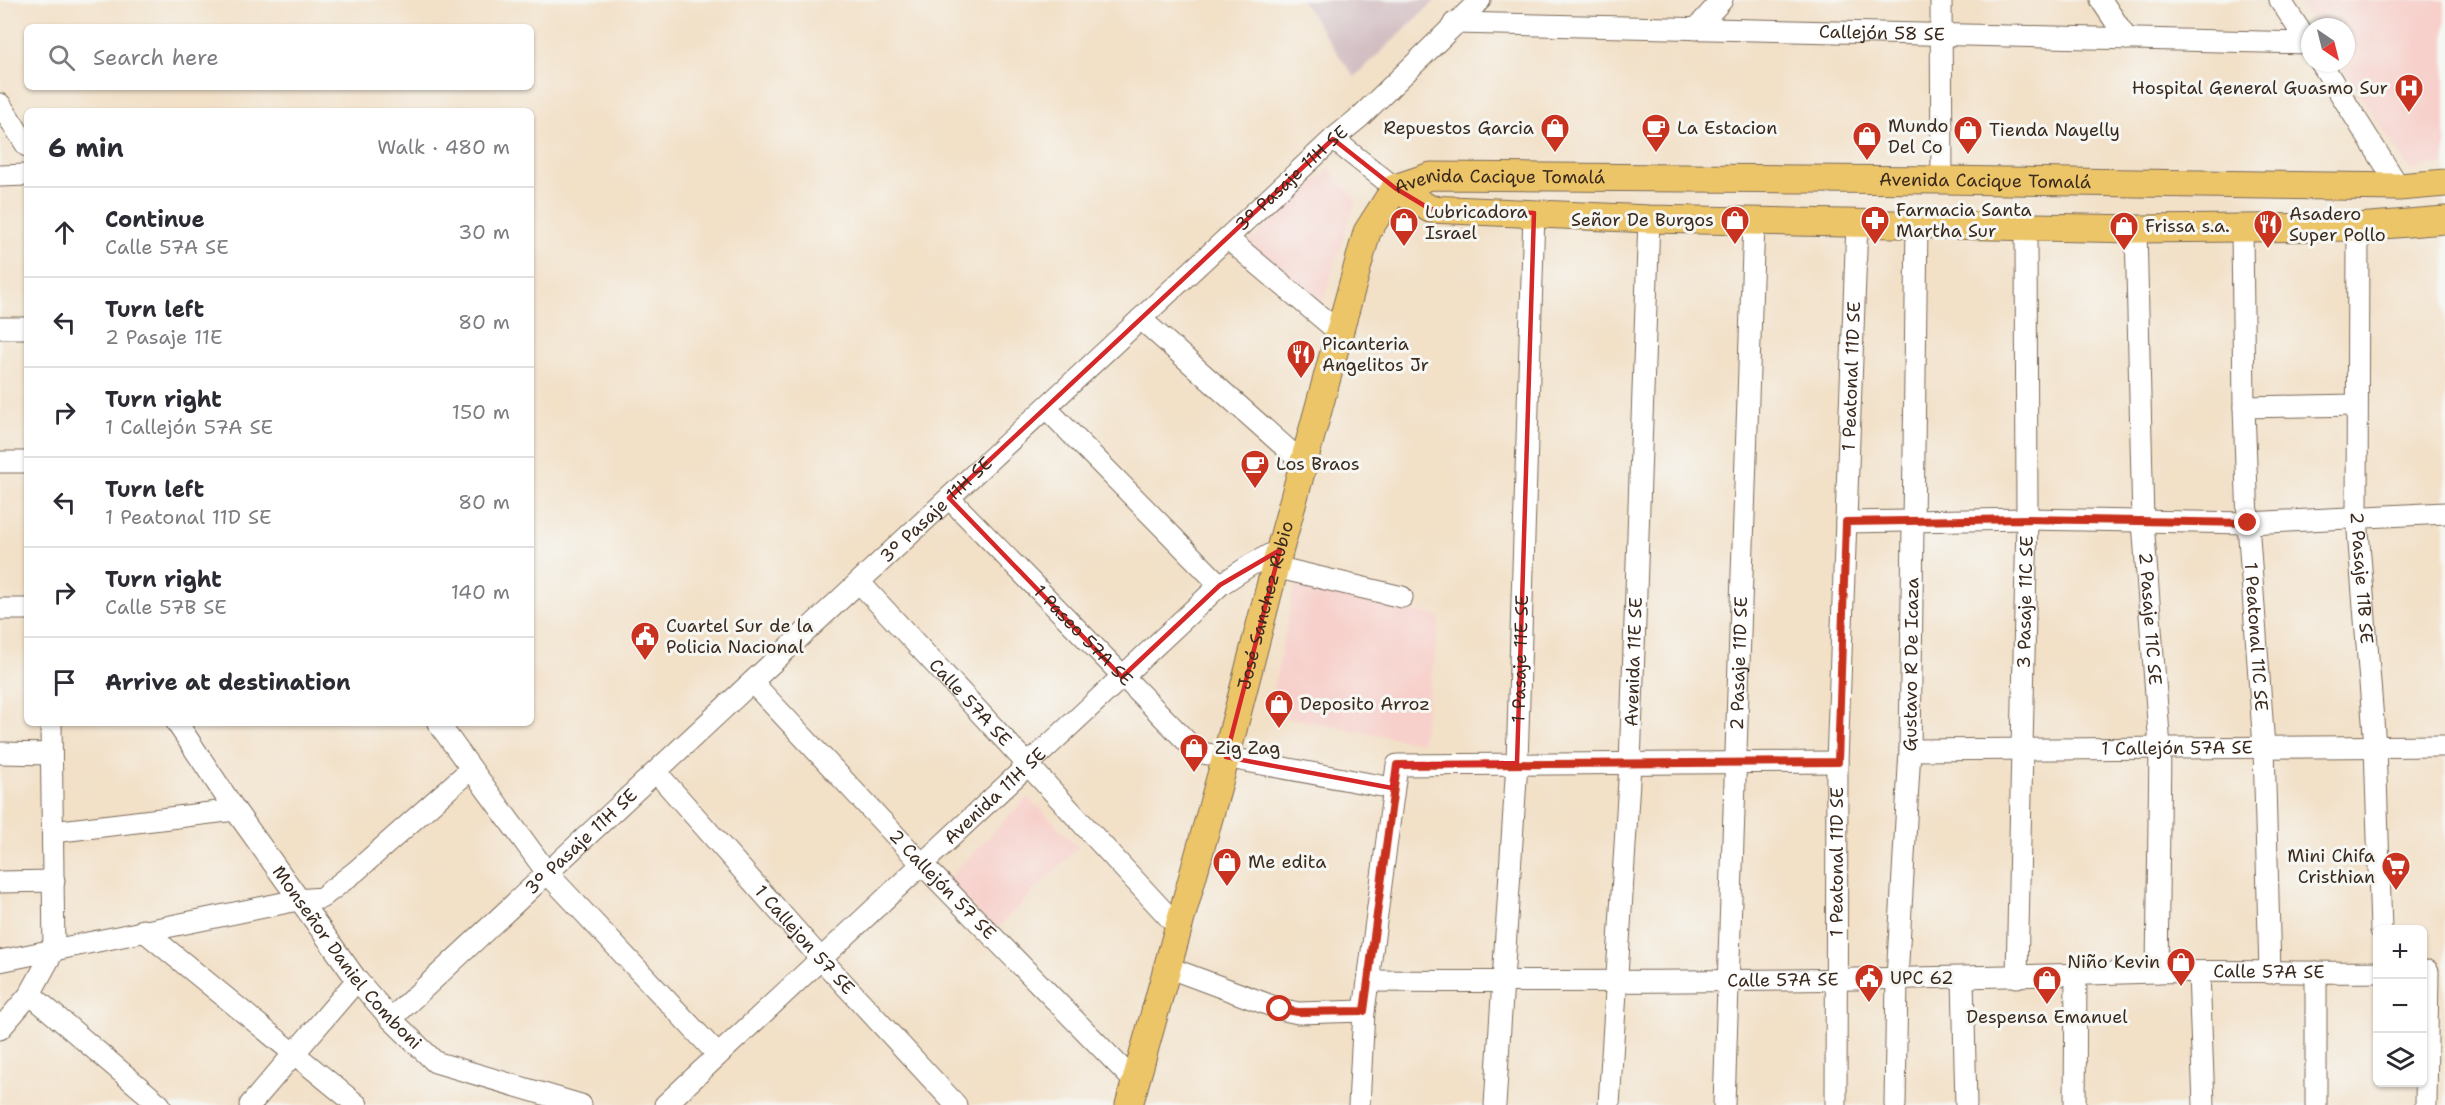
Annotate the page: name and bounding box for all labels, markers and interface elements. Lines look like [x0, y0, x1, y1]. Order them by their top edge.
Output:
north arrow [2301, 18, 2355, 72]
street label: Callejón 58 SE [1819, 20, 1945, 46]
search box [24, 24, 534, 90]
icon: search [45, 41, 78, 74]
text: Search here [93, 43, 219, 72]
hospital icon: Hospital General Guasmo Sur [2393, 72, 2425, 114]
place label: Hospital General Guasmo Sur [2132, 76, 2388, 100]
shop icon: Repuestos Garcia [1539, 112, 1571, 154]
cafe icon: La Estacion [1640, 112, 1672, 154]
place label: Mundo Del Co [1888, 114, 1948, 159]
shop icon: Tienda Nayelly [1952, 114, 1984, 156]
place label: Repuestos Garcia [1383, 116, 1534, 140]
place label: La Estacion [1677, 116, 1777, 140]
place label: Tienda Nayelly [1989, 118, 2120, 142]
street label: 3° Pasaje 11H SE [1230, 120, 1353, 236]
shop icon: Mundo Del Co [1851, 120, 1883, 162]
text: 6 min [48, 130, 124, 165]
text: Walk · 480 m [377, 134, 510, 160]
street label: Avenida Cacique Tomalá [1391, 163, 1605, 199]
street label: Avenida Cacique Tomalá [1879, 168, 2091, 194]
place label: Farmacia Santa Martha Sur [1896, 198, 2032, 243]
place label: Lubricadora Israel [1425, 200, 1528, 245]
place label: Asadero Super Pollo [2289, 202, 2386, 247]
shop icon: Señor De Burgos [1719, 204, 1751, 246]
pharmacy icon: Farmacia Santa Martha Sur [1859, 204, 1891, 246]
text: Continue [105, 205, 205, 234]
shop icon: Lubricadora Israel [1388, 206, 1420, 248]
place label: Señor De Burgos [1571, 208, 1714, 232]
restaurant icon: Asadero Super Pollo [2252, 208, 2284, 250]
shop icon: Frissa s.a. [2108, 210, 2140, 252]
place label: Frissa s.a. [2145, 214, 2230, 238]
icon: ahead [48, 216, 81, 249]
text: 30 m [458, 219, 510, 245]
text: Calle 57A SE [105, 234, 229, 260]
text: Turn left [105, 295, 204, 324]
street label: 1 Peatonal 11D SE [1837, 301, 1866, 452]
icon: left [48, 306, 81, 339]
text: 80 m [458, 309, 510, 335]
text: 2 Pasaje 11E [105, 324, 222, 350]
place label: Picanteria Angelitos Jr [1322, 332, 1429, 377]
restaurant icon: Picanteria Angelitos Jr [1285, 338, 1317, 380]
text: Turn right [105, 385, 222, 414]
icon: right [48, 396, 81, 429]
text: 150 m [452, 399, 510, 425]
text: 1 Callejón 57A SE [105, 414, 273, 440]
cafe icon: Los Braos [1239, 448, 1271, 490]
street label: 3° Pasaje 11H SE [875, 451, 997, 568]
place label: Los Braos [1276, 452, 1360, 476]
text: Turn left [105, 475, 204, 504]
icon: left [48, 486, 81, 519]
text: 80 m [458, 489, 510, 515]
text: 1 Peatonal 11D SE [105, 504, 272, 530]
route end [2234, 509, 2260, 535]
street label: 2 Pasaje 11B SE [2345, 512, 2379, 645]
street label: José Sanchez Rubio [1232, 518, 1299, 692]
street label: 3 Pasaje 11C SE [2012, 535, 2039, 669]
street label: 2 Pasaje 11C SE [2133, 551, 2167, 686]
street label: 1 Peatonal 11C SE [2239, 561, 2273, 712]
text: Turn right [105, 565, 222, 594]
icon: right [48, 576, 81, 609]
street label: Gustavo R De Icaza [1898, 577, 1924, 752]
text: 140 m [451, 579, 510, 605]
street label: 1 Paseo 57A SE [1028, 580, 1138, 691]
text: Calle 57B SE [105, 594, 227, 620]
street label: 1 Pasaje 11E SE [1506, 594, 1534, 723]
street label: 2 Pasaje 11D SE [1725, 596, 1753, 731]
street label: Avenida 11E SE [1619, 597, 1648, 727]
place label: Cuartel Sur de la Policia Nacional [666, 614, 813, 659]
public building icon: Cuartel Sur de la Policia Nacional [629, 620, 661, 662]
street label: Calle 57A SE [924, 653, 1017, 751]
icon: arrive [48, 666, 81, 699]
text: Arrive at destination [105, 668, 351, 697]
shop icon: Deposito Arroz [1263, 688, 1295, 730]
place label: Deposito Arroz [1300, 692, 1430, 716]
shop icon: Zig Zag [1178, 732, 1210, 774]
street label: 1 Callejón 57A SE [2101, 735, 2253, 761]
place label: Zig Zag [1215, 736, 1280, 760]
street label: Avenida 11H SE [939, 742, 1051, 850]
street label: 3° Pasaje 11H SE [520, 783, 642, 900]
street label: 1 Peatonal 11D SE [1824, 787, 1849, 937]
street label: 2 Callejón 57 SE [884, 824, 1001, 945]
place label: Mini Chifa Cristhian [2287, 844, 2375, 889]
shop icon: Me edita [1211, 846, 1243, 888]
place label: Me edita [1248, 850, 1326, 874]
supermarket icon: Mini Chifa Cristhian [2380, 850, 2412, 892]
street label: Monseñor Daniel Comboni [267, 861, 427, 1055]
street label: 1 Callejon 57 SE [749, 880, 860, 1000]
map controls [2373, 925, 2427, 1087]
button: + [2373, 925, 2427, 979]
shop icon: Niño Kevin [2165, 946, 2197, 988]
place label: Niño Kevin [2067, 950, 2160, 974]
street label: Calle 57A SE [2213, 959, 2325, 984]
public building icon: UPC 62 [1853, 962, 1885, 1004]
shop icon: Despensa Emanuel [2031, 964, 2063, 1006]
place label: UPC 62 [1890, 966, 1954, 990]
street label: Calle 57A SE [1727, 967, 1839, 993]
button: − [2373, 979, 2427, 1033]
route start [1266, 995, 1292, 1021]
place label: Despensa Emanuel [1966, 1005, 2128, 1029]
button: layers [2373, 1033, 2427, 1087]

